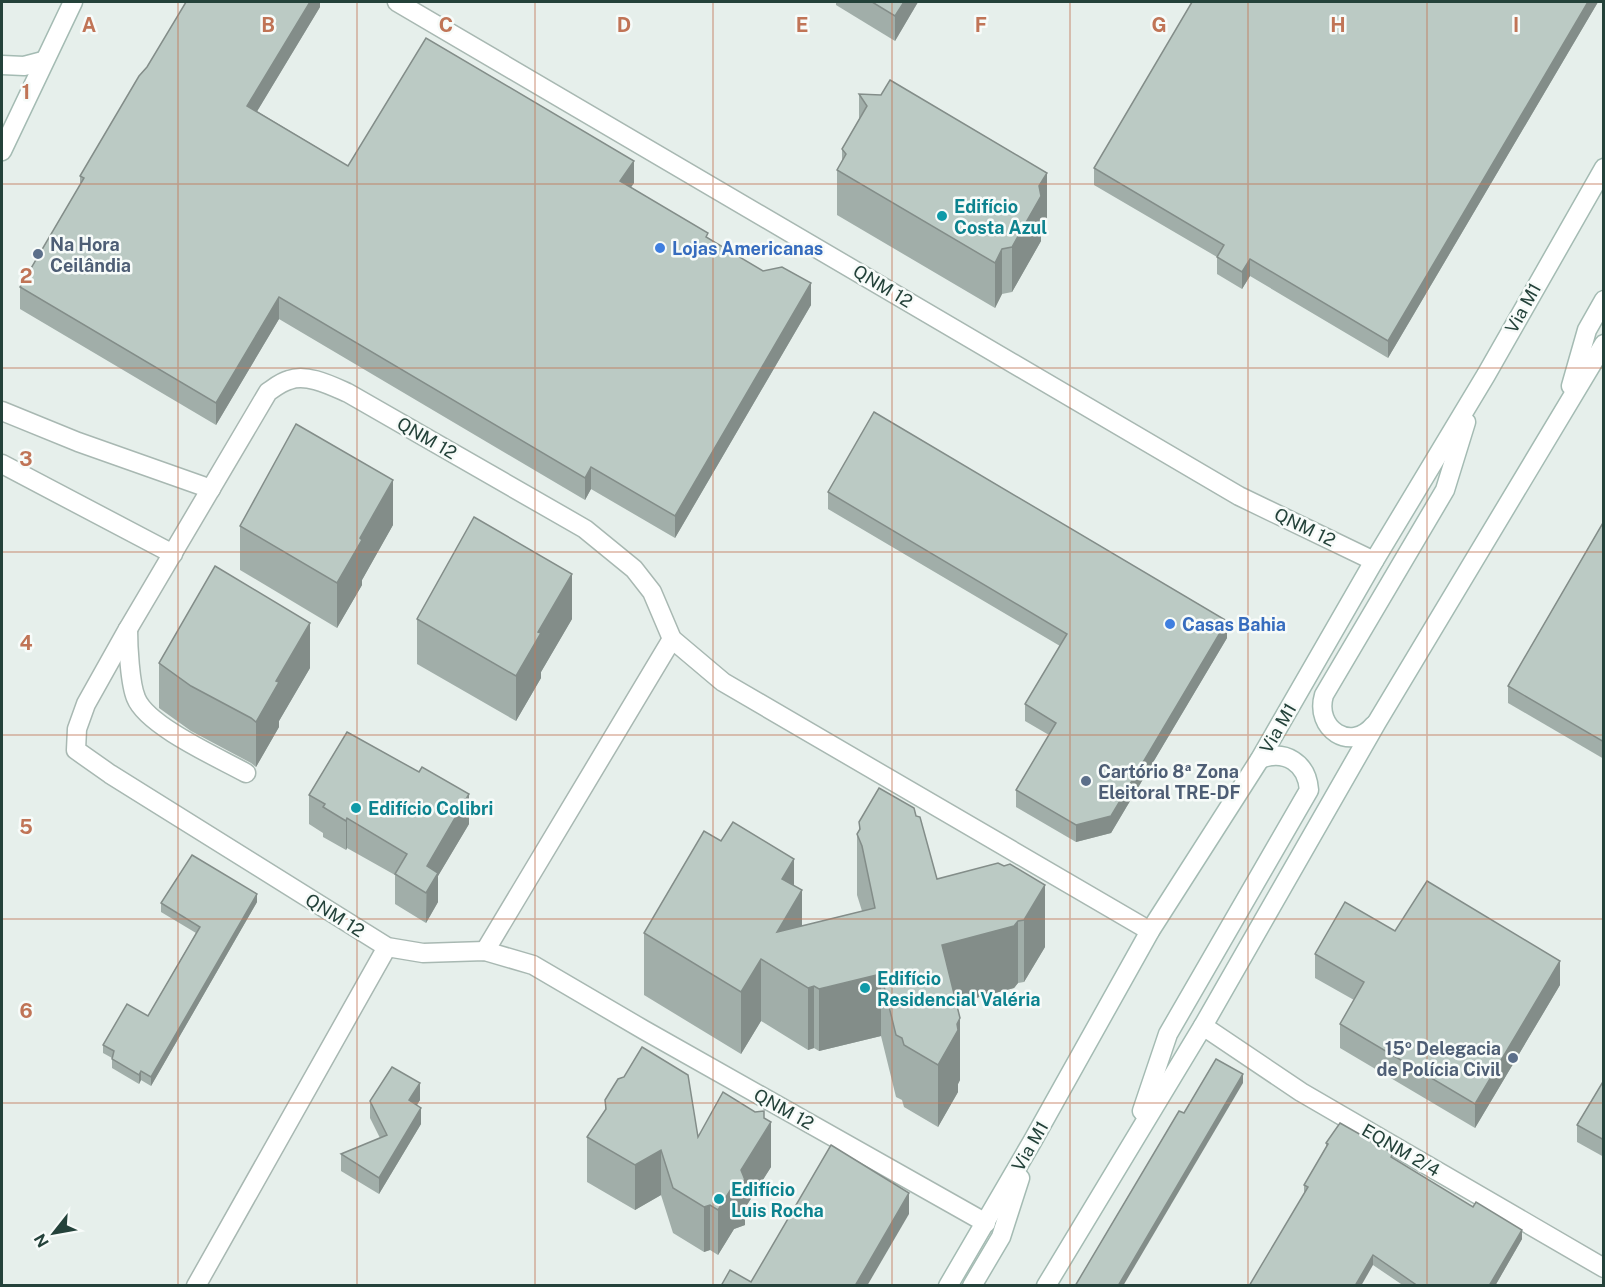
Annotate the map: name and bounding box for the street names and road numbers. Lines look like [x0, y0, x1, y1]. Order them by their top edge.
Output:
street label: QNM 12 [850, 260, 916, 312]
street label: Via M1 [1501, 279, 1545, 337]
street label: QNM 12 [393, 413, 461, 463]
street label: QNM 12 [1271, 503, 1339, 551]
street label: Via M1 [1255, 699, 1301, 757]
street label: QNM 12 [302, 889, 368, 941]
street label: QNM 12 [750, 1084, 818, 1134]
street label: Via M1 [1007, 1117, 1053, 1175]
street label: EQNM 2/4 [1358, 1119, 1444, 1181]

